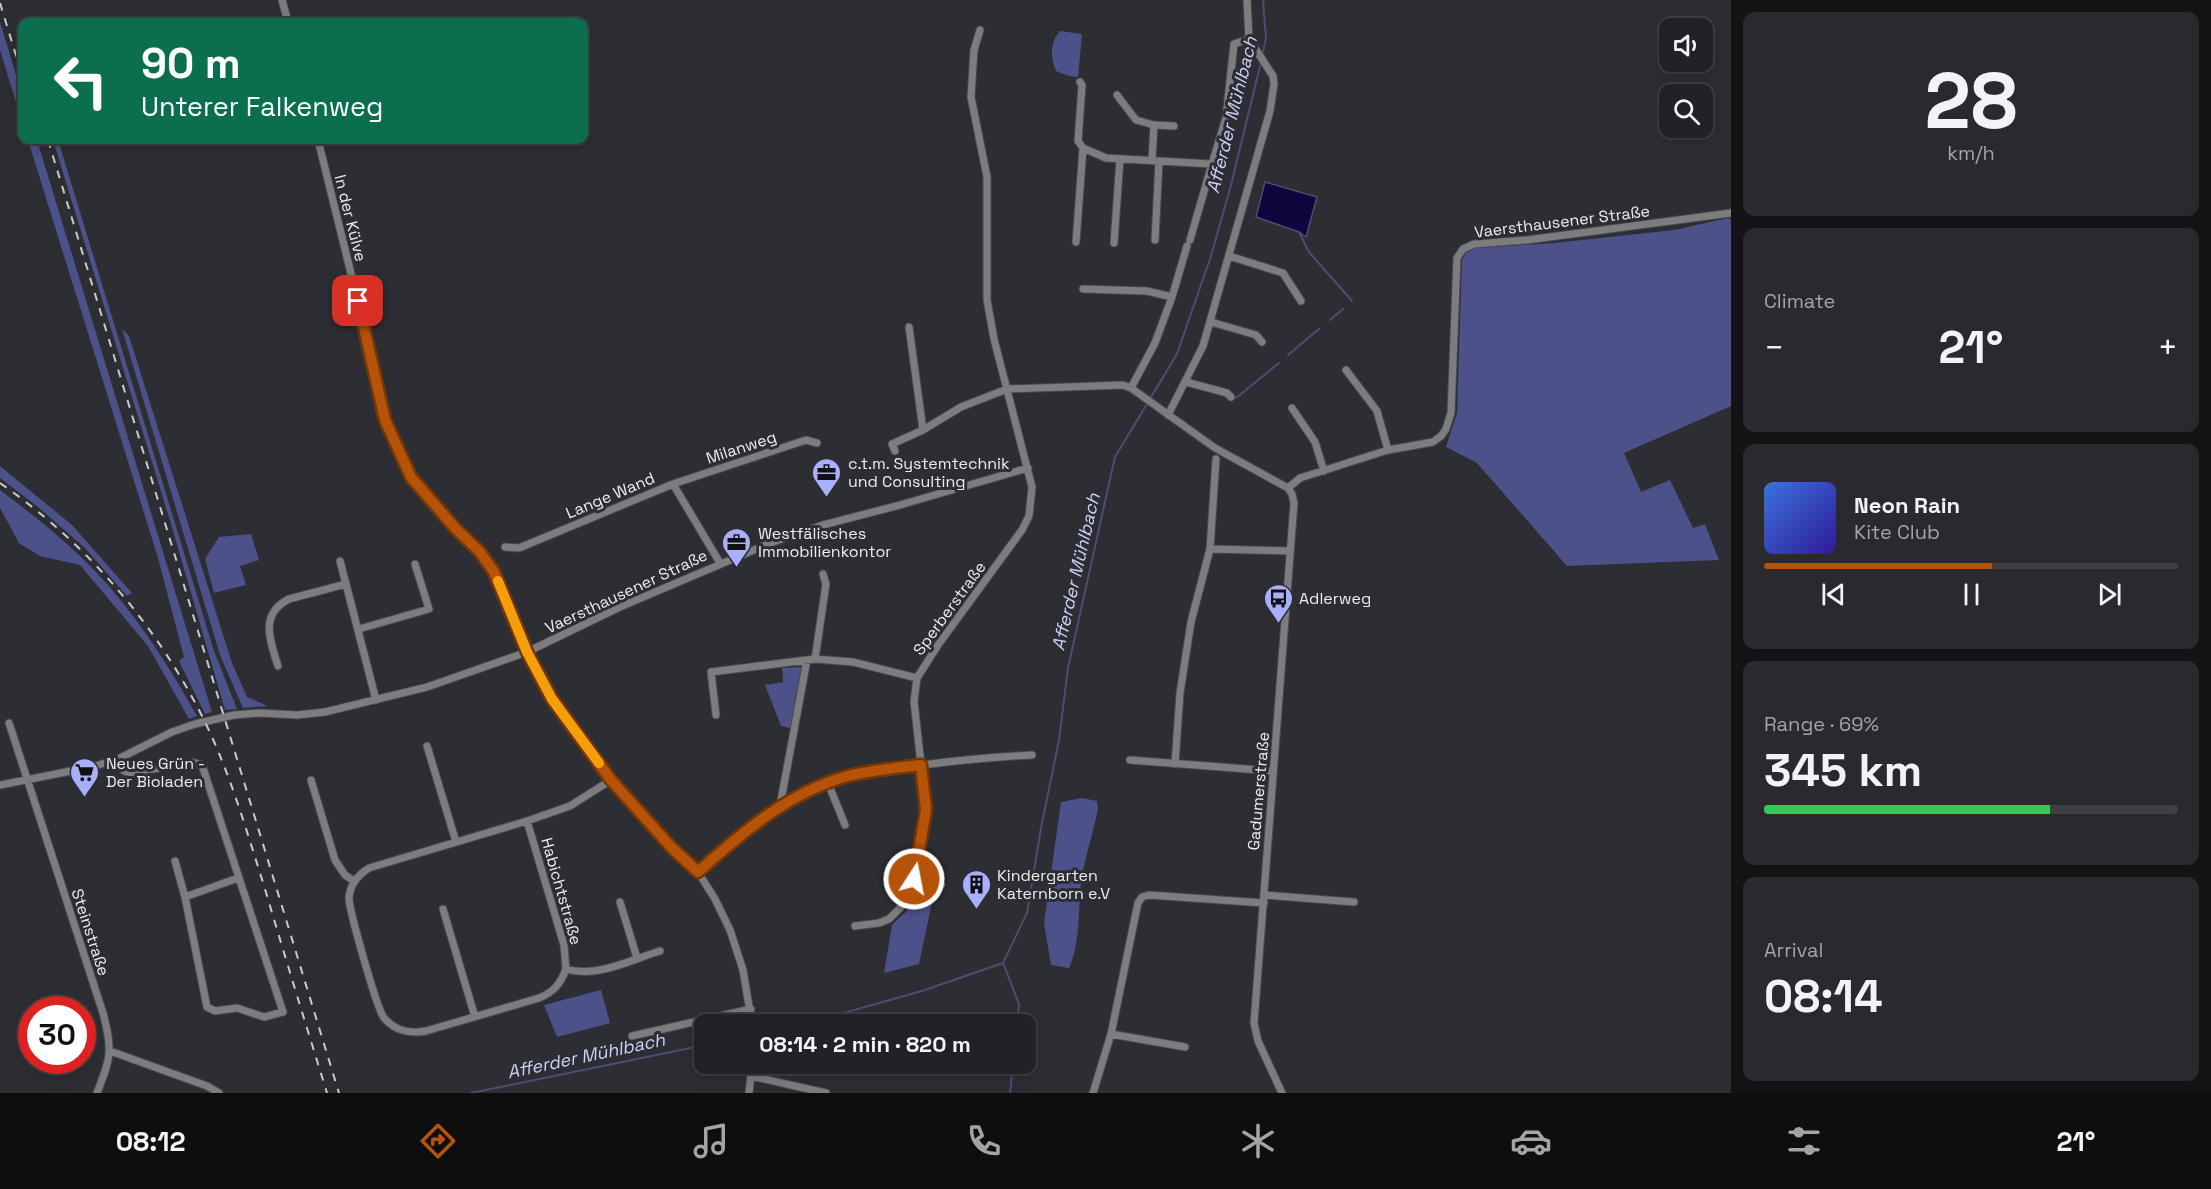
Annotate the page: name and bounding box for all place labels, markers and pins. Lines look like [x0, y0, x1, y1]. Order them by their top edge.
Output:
pin [332, 275, 383, 326]
place label: c.t.m. Systemtechnik und Consulting [848, 453, 1010, 492]
office icon: c.t.m. Systemtechnik und Consulting [811, 456, 843, 498]
place label: Westfälisches Immobilienkontor [758, 523, 891, 562]
office icon: Westfälisches Immobilienkontor [721, 526, 753, 568]
bus stop icon: Adlerweg [1262, 582, 1294, 624]
place label: Adlerweg [1299, 588, 1371, 609]
place label: Neues Grün - Der Bioladen [106, 753, 205, 792]
supermarket icon: Neues Grün - Der Bioladen [69, 756, 101, 798]
place label: Kindergarten Katernborn e.V [997, 865, 1110, 904]
building icon: Kindergarten Katernborn e.V [960, 868, 992, 910]

